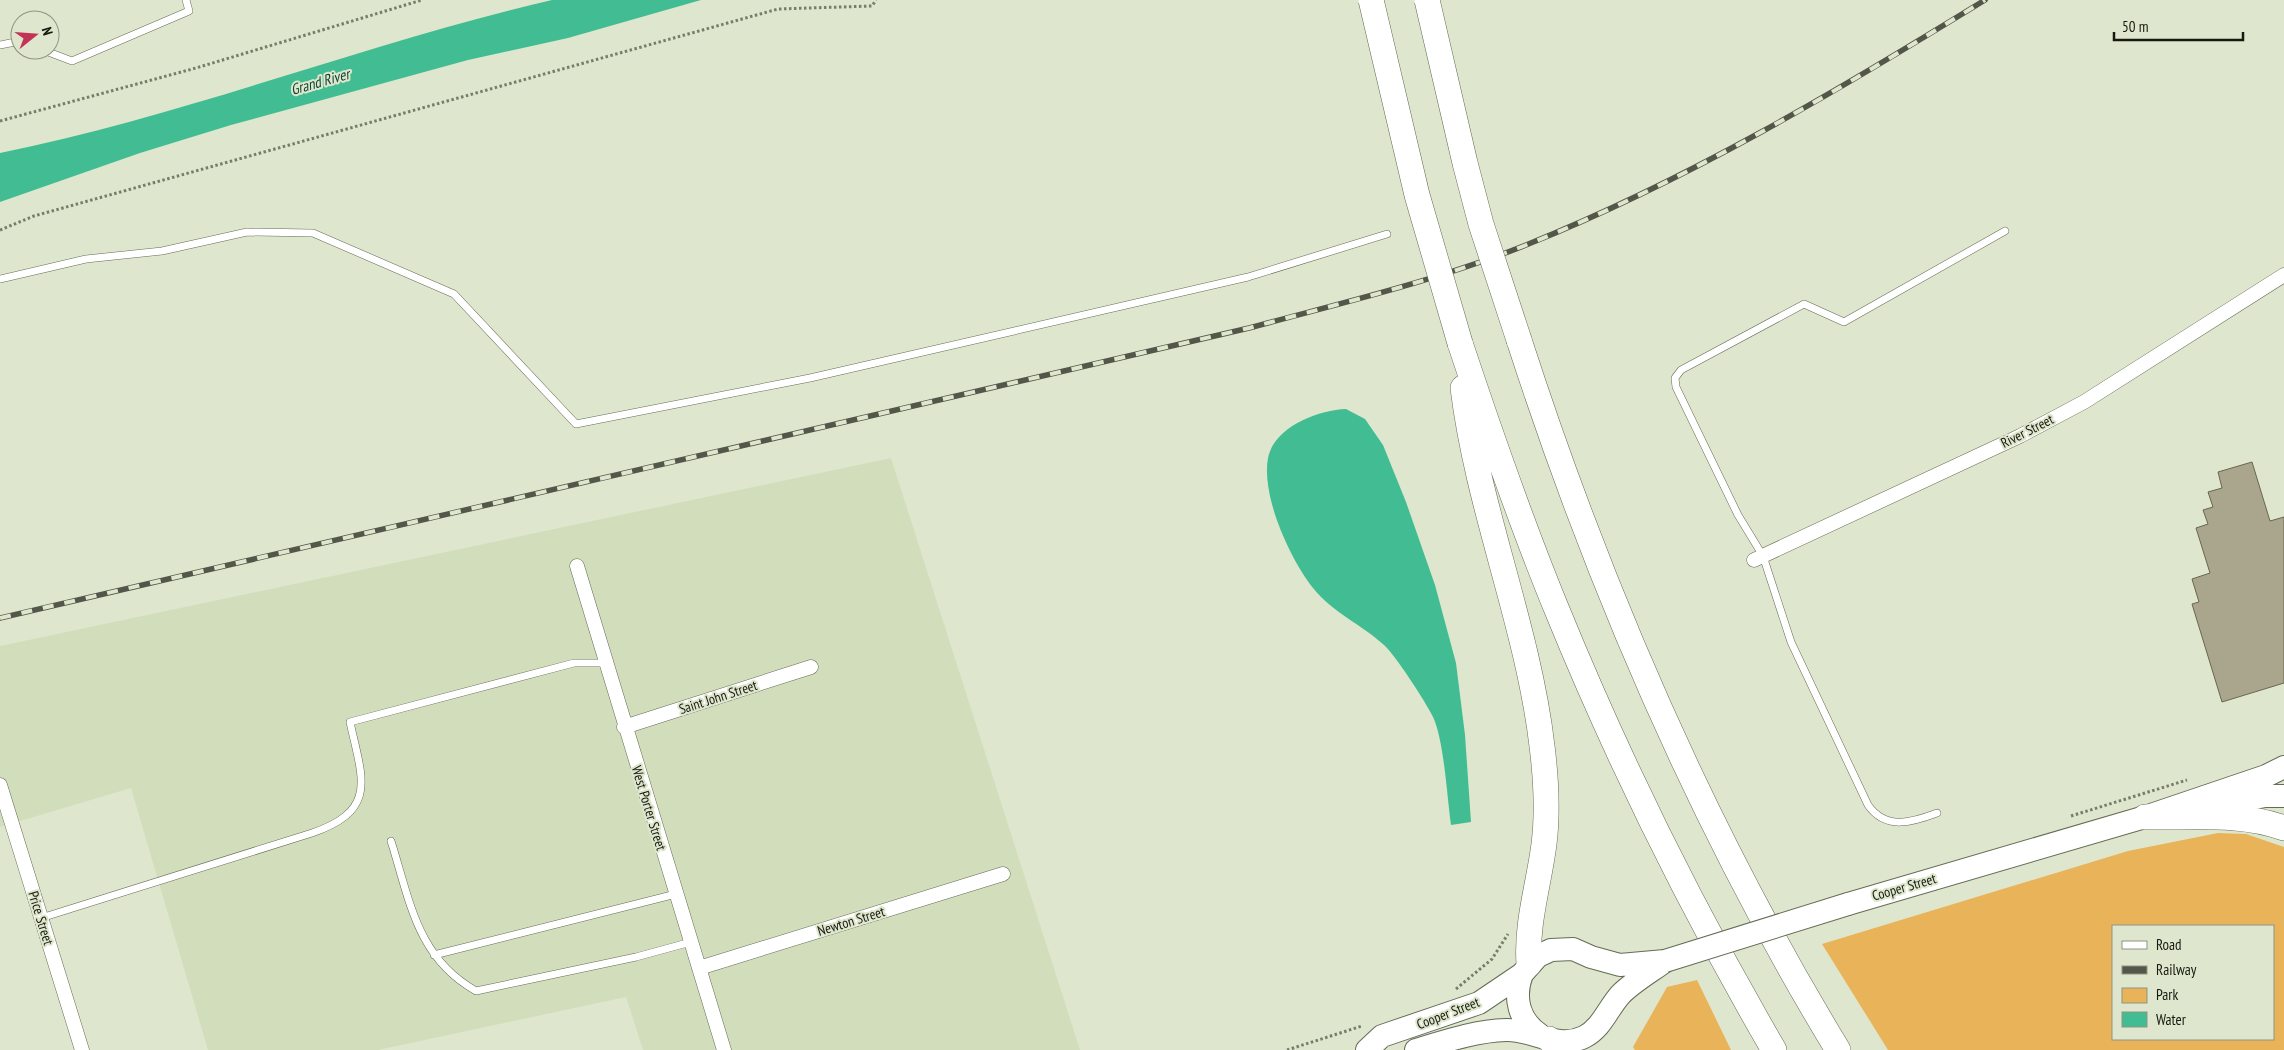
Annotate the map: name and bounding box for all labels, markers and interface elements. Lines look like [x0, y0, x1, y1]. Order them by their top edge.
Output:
north arrow [10, 10, 60, 60]
scale bar [2114, 10, 2243, 42]
text: 50 m [2122, 17, 2148, 36]
text: N [38, 25, 57, 37]
water label: Grand River [288, 64, 353, 99]
street label: River Street [1998, 410, 2057, 452]
street label: Saint John Street [677, 676, 760, 718]
street label: West Porter Street [628, 763, 670, 853]
street label: Cooper Street [1870, 869, 1938, 905]
street label: Price Street [24, 889, 58, 947]
street label: Newton Street [815, 902, 887, 940]
legend [2112, 925, 2274, 1040]
text: Road [2156, 935, 2182, 954]
text: Railway [2156, 960, 2197, 979]
text: Park [2156, 985, 2178, 1004]
street label: Cooper Street [1414, 993, 1482, 1033]
text: Water [2156, 1010, 2187, 1029]

